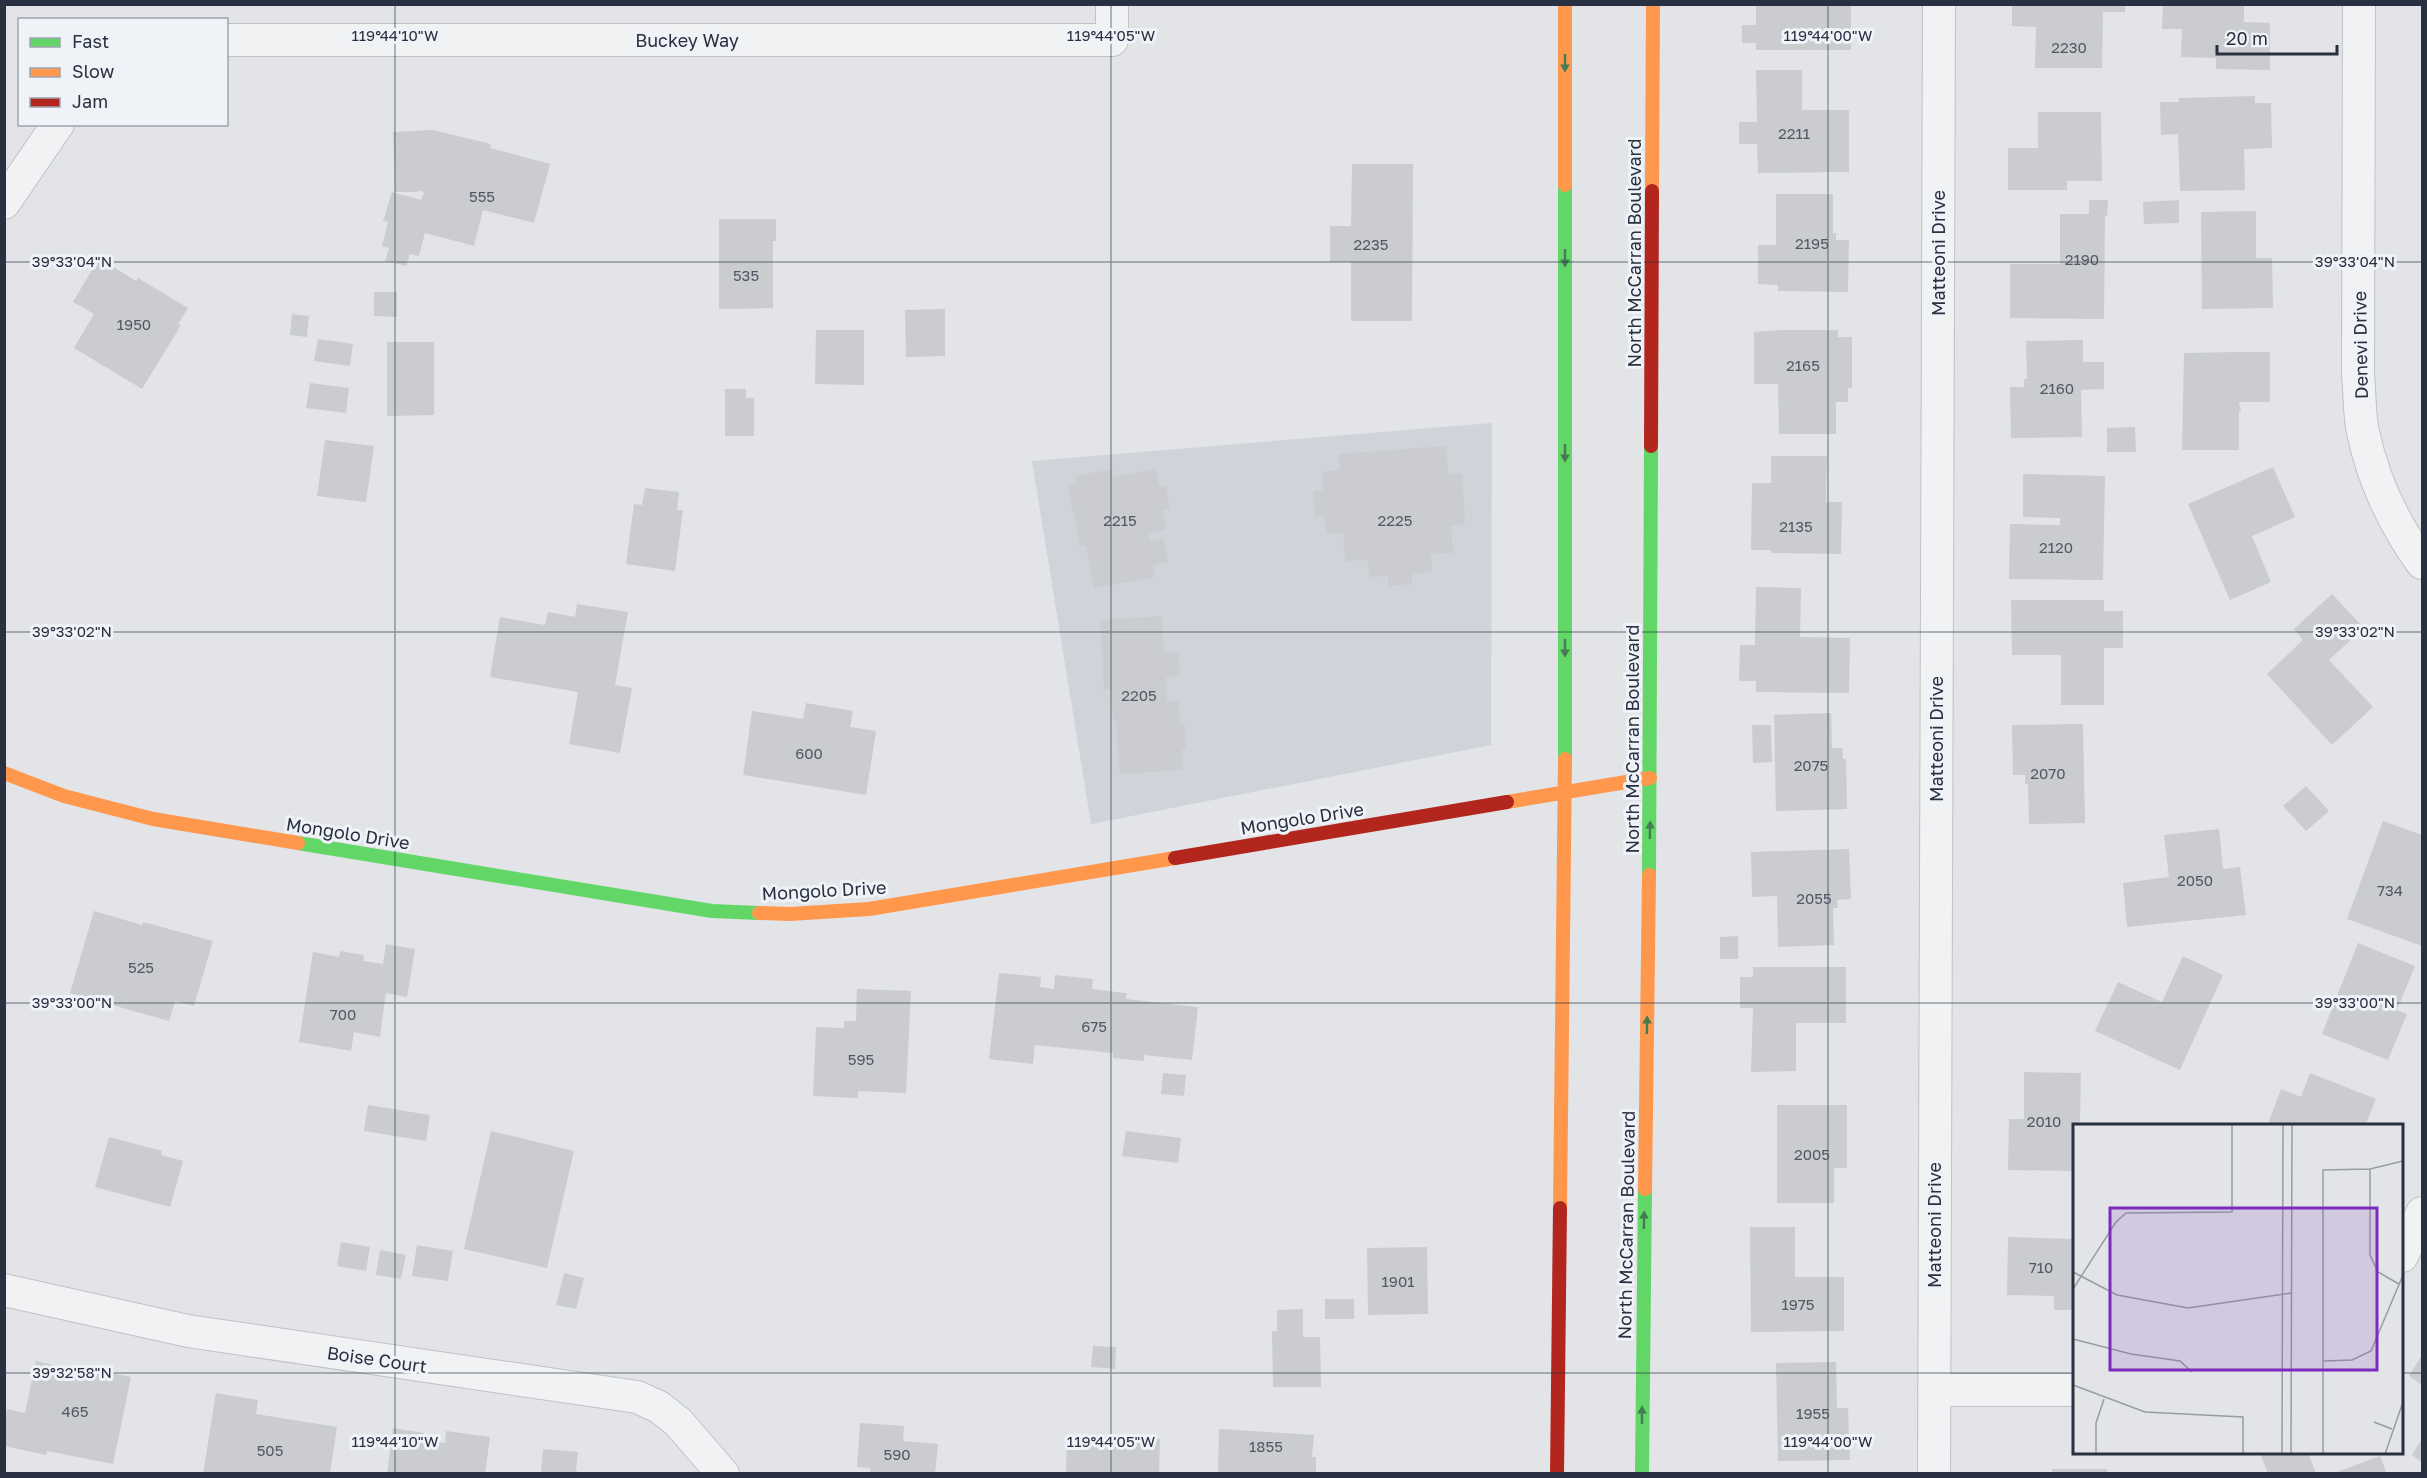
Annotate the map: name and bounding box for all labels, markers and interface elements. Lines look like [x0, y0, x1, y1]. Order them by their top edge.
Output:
legend [18, 18, 228, 126]
scale bar [2217, 18, 2337, 56]
text: 119°44'10"W [352, 26, 438, 44]
text: 119°44'05"W [1067, 26, 1155, 44]
text: 119°44'00"W [1784, 26, 1872, 44]
text: 20 m [2226, 27, 2268, 49]
street label: Buckey Way [635, 29, 739, 51]
text: Fast [72, 30, 109, 52]
house number: 2230 [2051, 38, 2087, 56]
one-way arrow [1560, 54, 1570, 73]
text: Slow [72, 60, 115, 82]
text: Jam [72, 90, 108, 112]
house number: 2211 [1778, 124, 1810, 142]
street label: North McCarran Boulevard [1623, 139, 1645, 367]
house number: 555 [469, 187, 495, 205]
street label: Matteoni Drive [1927, 190, 1949, 316]
house number: 2195 [1795, 234, 1829, 252]
house number: 2235 [1354, 235, 1388, 253]
one-way arrow [1560, 249, 1570, 268]
house number: 2190 [2065, 250, 2099, 268]
text: 39°33'04"N [32, 252, 112, 270]
text: 39°33'04"N [2315, 252, 2395, 270]
house number: 535 [733, 266, 759, 284]
street label: Denevi Drive [2348, 291, 2372, 399]
house number: 1950 [117, 315, 151, 333]
house number: 2165 [1786, 356, 1820, 374]
house number: 2160 [2040, 379, 2074, 397]
one-way arrow [1560, 444, 1570, 463]
house number: 2215 [1103, 511, 1137, 529]
house number: 2225 [1378, 511, 1412, 529]
house number: 2135 [1779, 517, 1813, 535]
house number: 2120 [2039, 538, 2073, 556]
text: 39°33'02"N [32, 622, 112, 640]
text: 39°33'02"N [2315, 622, 2395, 640]
street label: North McCarran Boulevard [1621, 625, 1643, 853]
one-way arrow [1560, 639, 1570, 658]
street label: Matteoni Drive [1925, 676, 1947, 802]
house number: 2205 [1121, 686, 1157, 704]
house number: 600 [795, 744, 823, 762]
house number: 2075 [1794, 756, 1828, 774]
house number: 2070 [2030, 764, 2066, 782]
street label: Mongolo Drive [1239, 797, 1365, 839]
street label: Mongolo Drive [285, 812, 411, 854]
one-way arrow [1645, 821, 1655, 840]
house number: 2050 [2177, 871, 2213, 889]
street label: Mongolo Drive [761, 876, 887, 904]
house number: 734 [2377, 881, 2403, 899]
house number: 2055 [1796, 889, 1832, 907]
house number: 525 [128, 958, 154, 976]
text: 39°33'00"N [32, 993, 112, 1011]
text: 39°33'00"N [2315, 993, 2395, 1011]
house number: 700 [330, 1005, 356, 1023]
one-way arrow [1642, 1016, 1652, 1035]
house number: 675 [1081, 1017, 1107, 1035]
house number: 595 [848, 1050, 874, 1068]
street label: North McCarran Boulevard [1613, 1110, 1639, 1340]
house number: 2010 [2027, 1112, 2061, 1130]
inset map [2073, 1124, 2403, 1454]
house number: 2005 [1794, 1145, 1830, 1163]
street label: Matteoni Drive [1923, 1162, 1945, 1288]
one-way arrow [1639, 1211, 1649, 1230]
house number: 710 [2029, 1258, 2053, 1276]
house number: 1901 [1382, 1272, 1414, 1290]
house number: 1975 [1781, 1295, 1815, 1313]
street label: Boise Court [326, 1341, 428, 1377]
text: 39°32'58"N [32, 1363, 112, 1381]
house number: 465 [62, 1402, 88, 1420]
house number: 1955 [1796, 1404, 1830, 1422]
one-way arrow [1637, 1406, 1647, 1425]
text: 119°44'10"W [352, 1432, 438, 1450]
text: 119°44'05"W [1067, 1432, 1155, 1450]
text: 119°44'00"W [1784, 1432, 1872, 1450]
house number: 1855 [1249, 1437, 1283, 1455]
house number: 505 [257, 1441, 283, 1459]
house number: 590 [883, 1445, 911, 1463]

